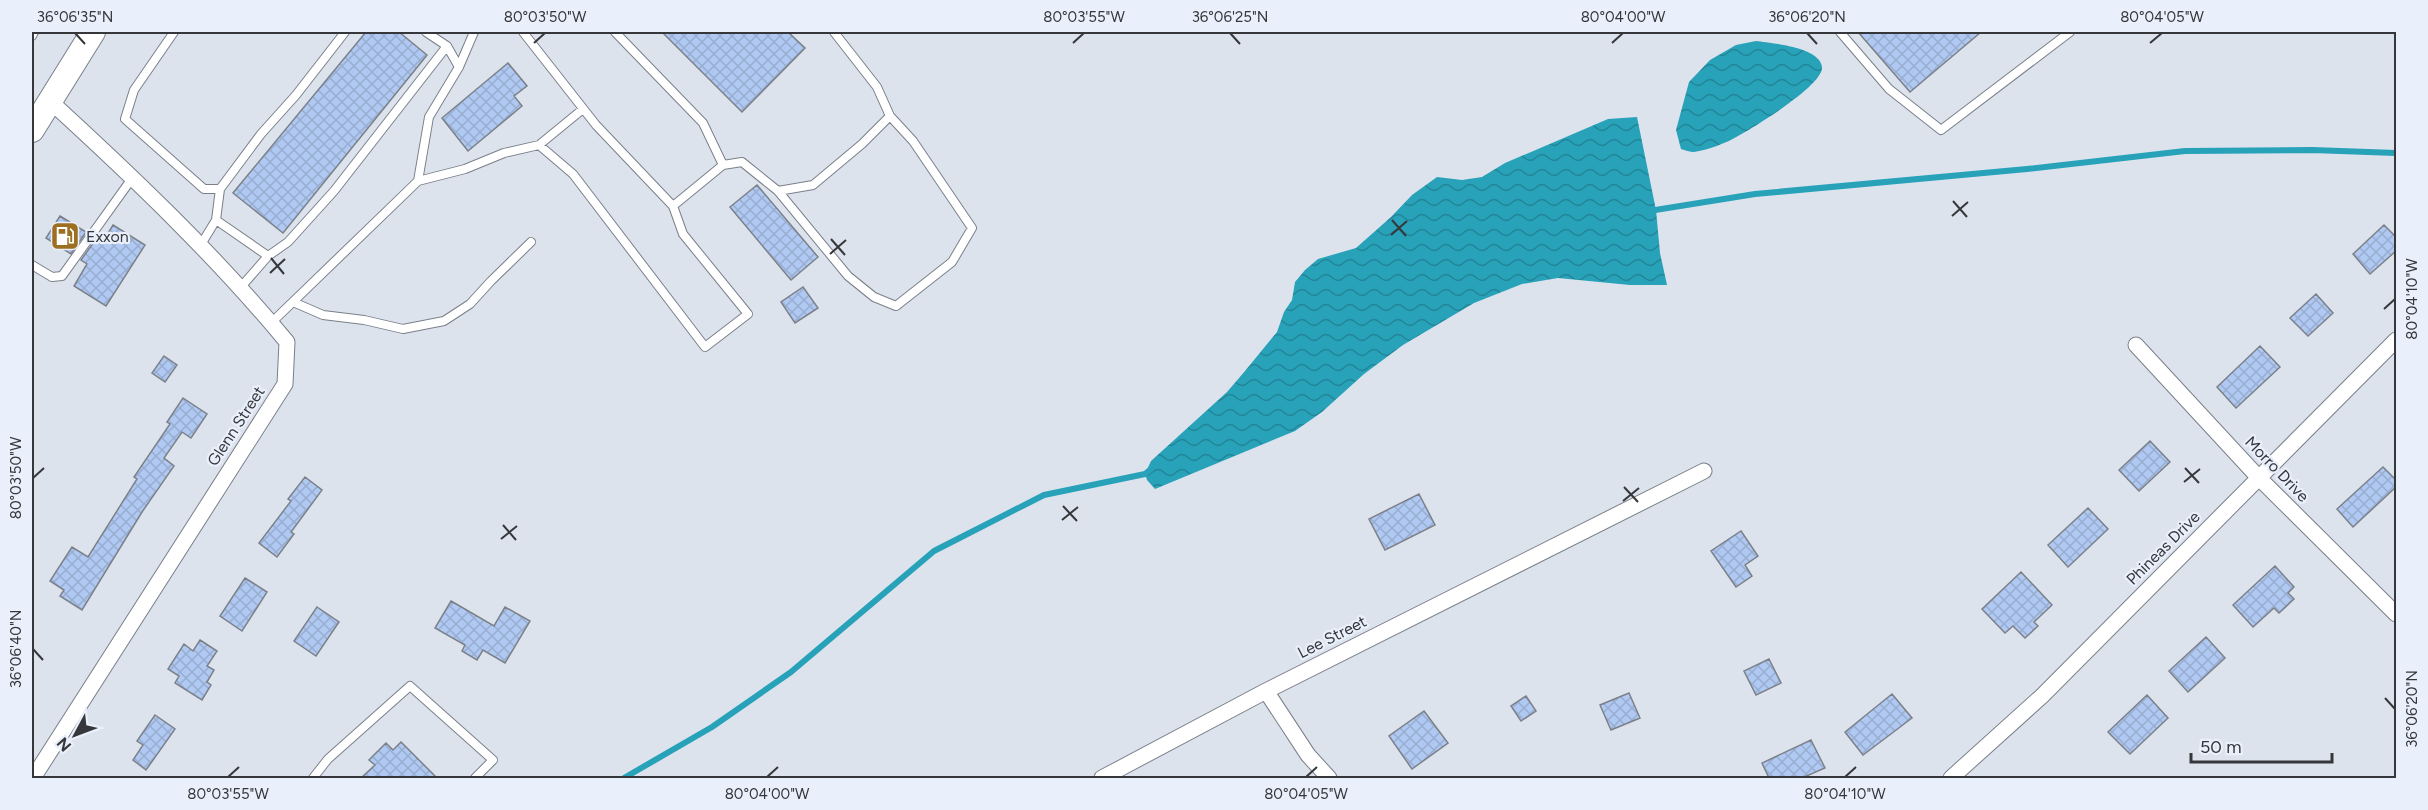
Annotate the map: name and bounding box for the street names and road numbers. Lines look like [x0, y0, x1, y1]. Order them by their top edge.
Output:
street label: Glenn Street [203, 383, 269, 469]
street label: Morro Drive [2241, 432, 2313, 506]
street label: Phineas Drive [2122, 507, 2204, 589]
street label: Lee Street [1294, 612, 1370, 662]

